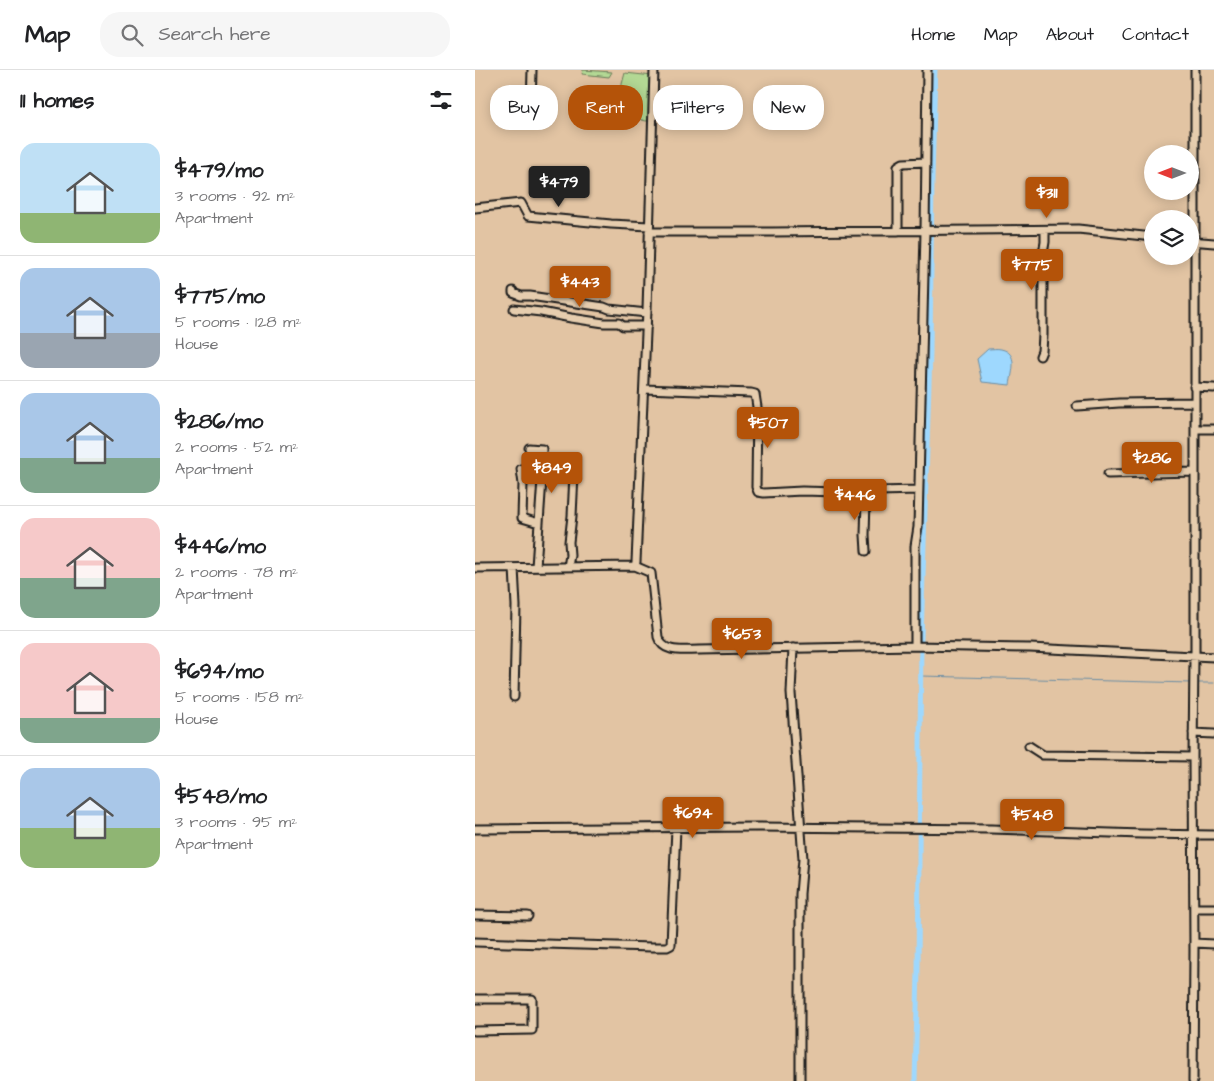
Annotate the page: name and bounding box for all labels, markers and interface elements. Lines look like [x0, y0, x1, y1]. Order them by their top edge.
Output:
search box [100, 12, 450, 57]
text: Map [25, 18, 70, 52]
icon: search [118, 21, 146, 49]
text: Search here [158, 21, 271, 48]
text: Home [911, 22, 956, 47]
text: Map [984, 22, 1018, 47]
text: About [1046, 22, 1094, 47]
text: Contact [1122, 22, 1189, 47]
chip: Buy [490, 85, 558, 130]
chip: Rent [568, 85, 643, 130]
chip: Filters [653, 85, 743, 130]
chip: New [753, 85, 824, 130]
text: 11 homes [20, 86, 94, 115]
icon: filters [427, 86, 455, 114]
north arrow [1144, 145, 1199, 200]
map controls [1144, 145, 1199, 265]
text: $479/mo [175, 156, 264, 185]
icon: home [60, 163, 120, 223]
pin: $479 [529, 166, 589, 208]
text: $479 [540, 171, 578, 193]
pin: $311 [1017, 176, 1077, 219]
text: $311 [1036, 182, 1058, 204]
text: 3 rooms · 92 m² [175, 185, 295, 207]
text: Apartment [175, 207, 253, 229]
button: layers [1144, 210, 1199, 265]
pin: $775 [1002, 248, 1062, 291]
text: $775 [1012, 254, 1052, 276]
pin: $443 [550, 266, 610, 308]
text: $443 [561, 271, 599, 293]
text: $775/mo [175, 282, 265, 311]
icon: home [60, 288, 120, 348]
text: 5 rooms · 128 m² [175, 311, 302, 333]
text: House [175, 333, 219, 355]
pin: $507 [738, 406, 798, 449]
text: $286/mo [175, 407, 263, 436]
text: $507 [748, 412, 788, 434]
icon: home [60, 413, 120, 473]
text: 2 rooms · 52 m² [175, 436, 298, 458]
pin: $286 [1122, 442, 1182, 484]
text: $286 [1133, 447, 1171, 469]
pin: $849 [522, 452, 582, 494]
text: $849 [532, 457, 572, 479]
text: Apartment [175, 458, 253, 480]
pin: $446 [825, 478, 885, 521]
text: $446 [835, 484, 875, 506]
text: $446/mo [175, 532, 266, 561]
icon: home [60, 538, 120, 598]
text: 2 rooms · 78 m² [175, 561, 298, 583]
text: Apartment [175, 583, 253, 605]
pin: $653 [712, 618, 772, 660]
text: $653 [723, 623, 761, 645]
text: $694/mo [175, 657, 264, 686]
icon: home [60, 663, 120, 723]
text: 5 rooms · 158 m² [175, 686, 304, 708]
text: House [175, 708, 219, 730]
text: $548/mo [175, 782, 267, 811]
icon: home [60, 788, 120, 848]
pin: $694 [663, 796, 723, 839]
pin: $548 [1002, 798, 1062, 841]
text: $694 [674, 802, 712, 824]
text: $548 [1011, 804, 1053, 826]
text: 3 rooms · 95 m² [175, 811, 297, 833]
text: Apartment [175, 833, 253, 855]

